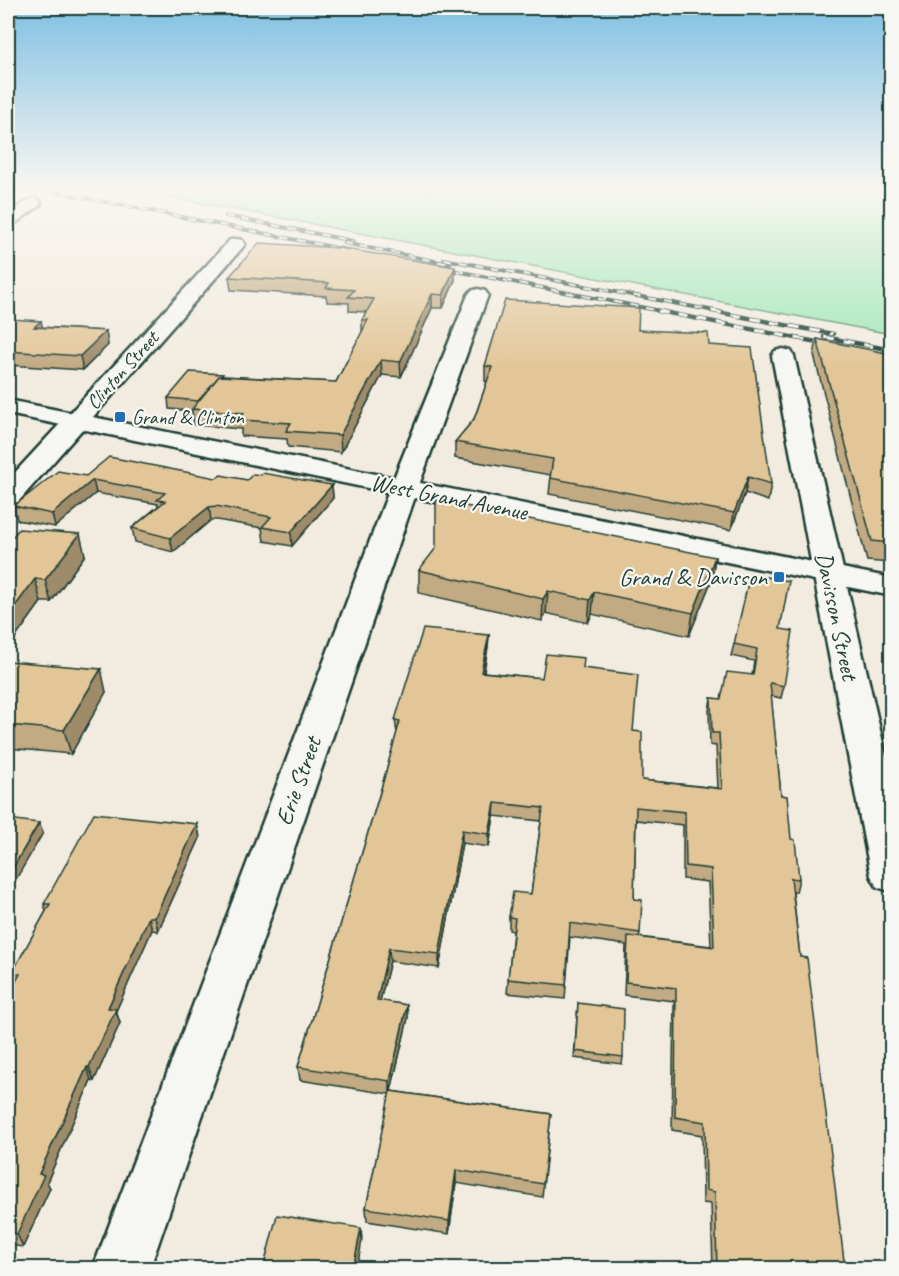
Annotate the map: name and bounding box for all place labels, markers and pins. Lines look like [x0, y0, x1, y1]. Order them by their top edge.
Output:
place label: Grand & Clinton [132, 405, 245, 430]
marker: Grand & Clinton [113, 410, 127, 424]
place label: Grand & Davisson [619, 562, 768, 592]
marker: Grand & Davisson [772, 570, 786, 584]

